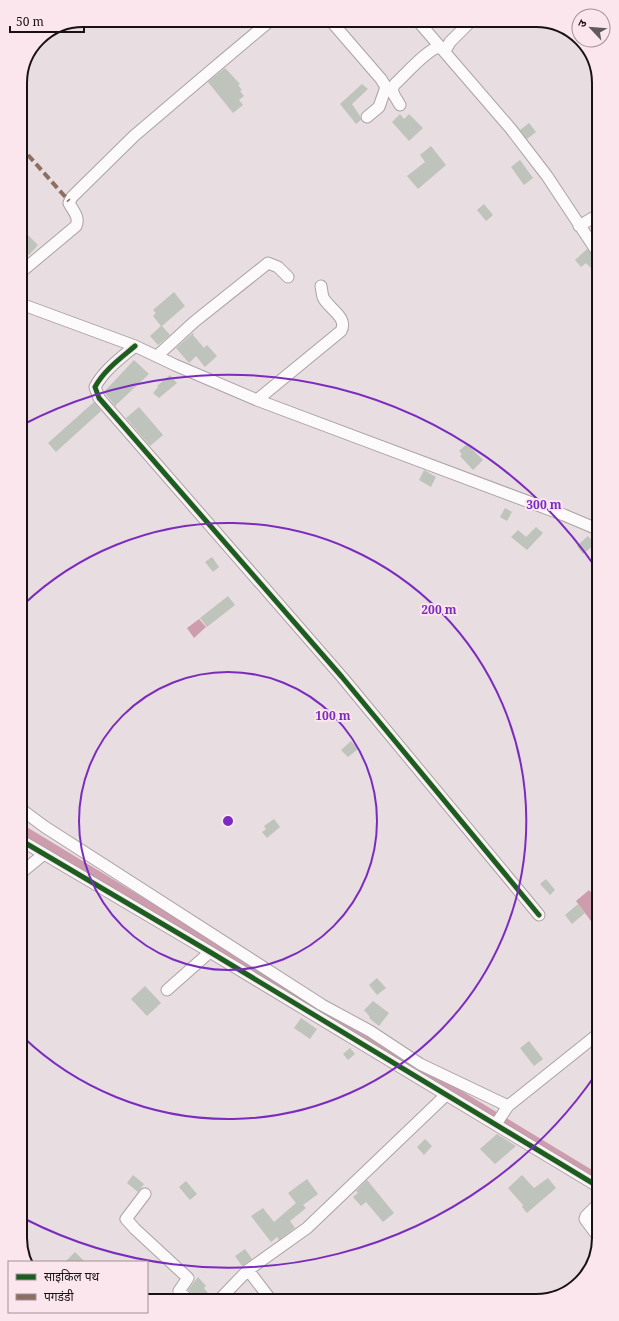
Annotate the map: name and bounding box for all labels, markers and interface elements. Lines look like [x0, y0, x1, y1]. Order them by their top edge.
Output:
scale bar [10, 8, 84, 34]
north arrow [571, 8, 611, 48]
text: 50 m [16, 13, 44, 30]
text: उ [573, 17, 590, 30]
text: 300 m [526, 496, 562, 513]
text: 200 m [421, 601, 457, 618]
text: 100 m [315, 707, 351, 724]
centre of rings [221, 814, 235, 828]
legend [8, 1261, 148, 1313]
text: साइकिल पथ [44, 1268, 100, 1285]
text: पगडंडी [44, 1288, 74, 1305]

